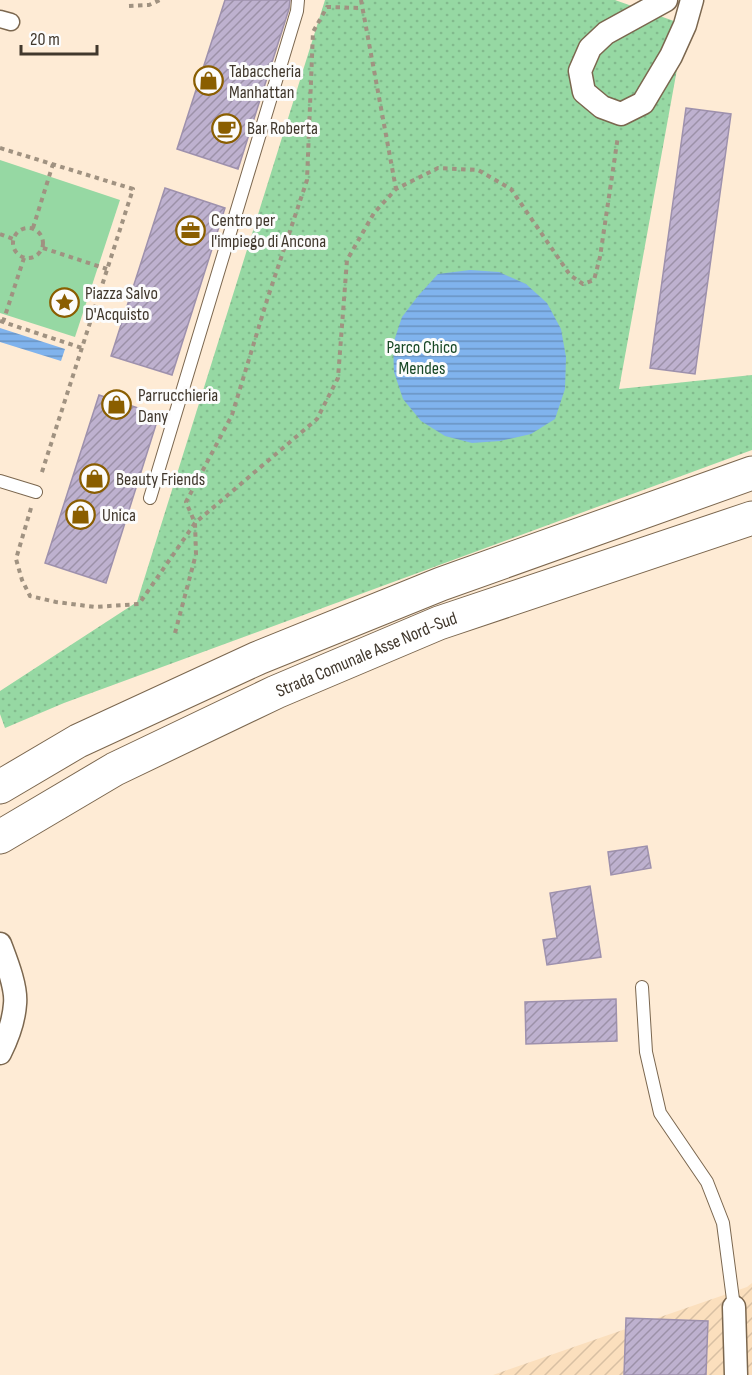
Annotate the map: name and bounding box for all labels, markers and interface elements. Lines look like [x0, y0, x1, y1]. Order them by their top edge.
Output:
scale bar [21, 18, 98, 56]
text: 20 m [30, 29, 60, 50]
place label: Tabaccheria Manhattan [229, 61, 301, 103]
shop icon: Tabaccheria Manhattan [192, 65, 224, 97]
cafe icon: Bar Roberta [210, 112, 242, 144]
place label: Bar Roberta [247, 118, 318, 139]
place label: Centro per l'impiego di Ancona [211, 210, 326, 252]
office icon: Centro per l'impiego di Ancona [174, 214, 206, 246]
place label: Piazza Salvo D'Acquisto [85, 283, 158, 325]
place icon: Piazza Salvo D'Acquisto [48, 287, 80, 319]
park label: Parco Chico Mendes [386, 337, 458, 379]
place label: Parrucchieria Dany [138, 385, 218, 427]
shop icon: Parrucchieria Dany [101, 389, 133, 421]
shop icon: Beauty Friends [79, 463, 111, 495]
place label: Beauty Friends [116, 469, 205, 490]
shop icon: Unica [65, 499, 97, 531]
place label: Unica [102, 505, 136, 526]
street label: Strada Comunale Asse Nord-Sud [273, 608, 460, 702]

